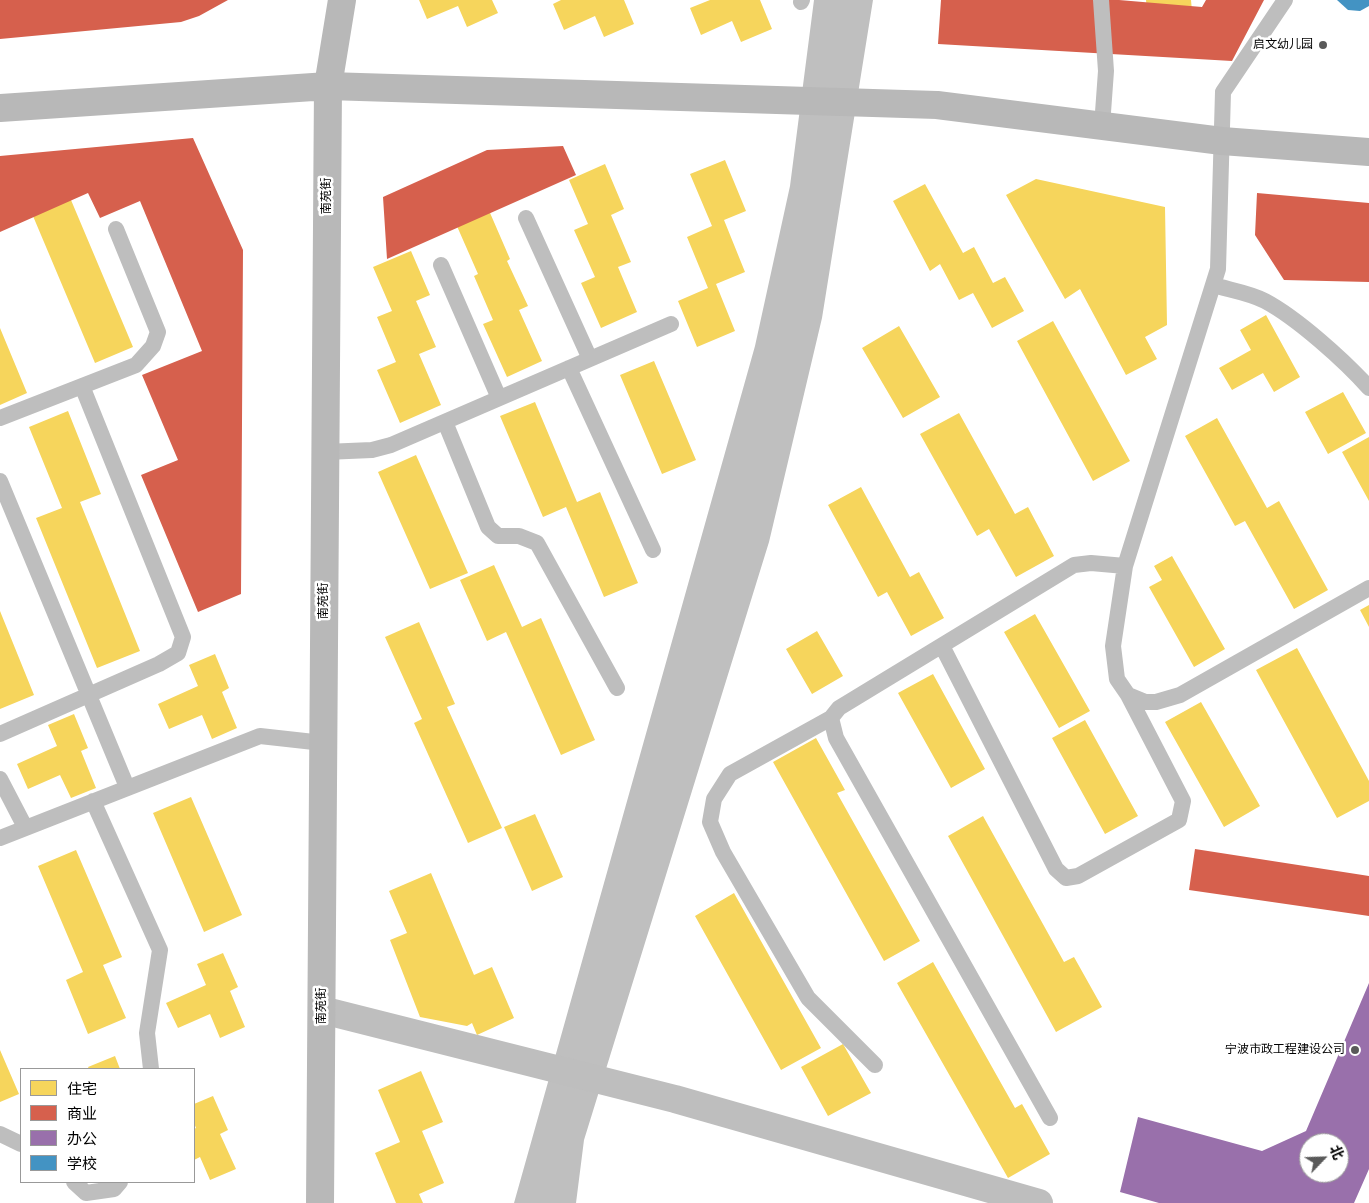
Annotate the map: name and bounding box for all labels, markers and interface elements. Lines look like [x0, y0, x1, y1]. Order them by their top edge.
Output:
place label: 启文幼儿园 [1253, 38, 1313, 52]
marker: 启文幼儿园 [1317, 39, 1329, 51]
street label: 南苑街 [320, 178, 334, 214]
street label: 南苑街 [317, 583, 331, 619]
street label: 南苑街 [315, 988, 329, 1024]
place label: 宁波市政工程建设公司 [1225, 1043, 1345, 1057]
marker: 宁波市政工程建设公司 [1349, 1044, 1361, 1056]
legend [20, 1068, 195, 1183]
text: 住宅 [67, 1080, 97, 1097]
text: 商业 [67, 1105, 97, 1122]
text: 办公 [67, 1130, 97, 1147]
north arrow [1299, 1133, 1349, 1183]
text: 北 [1327, 1143, 1347, 1162]
text: 学校 [67, 1155, 97, 1172]

